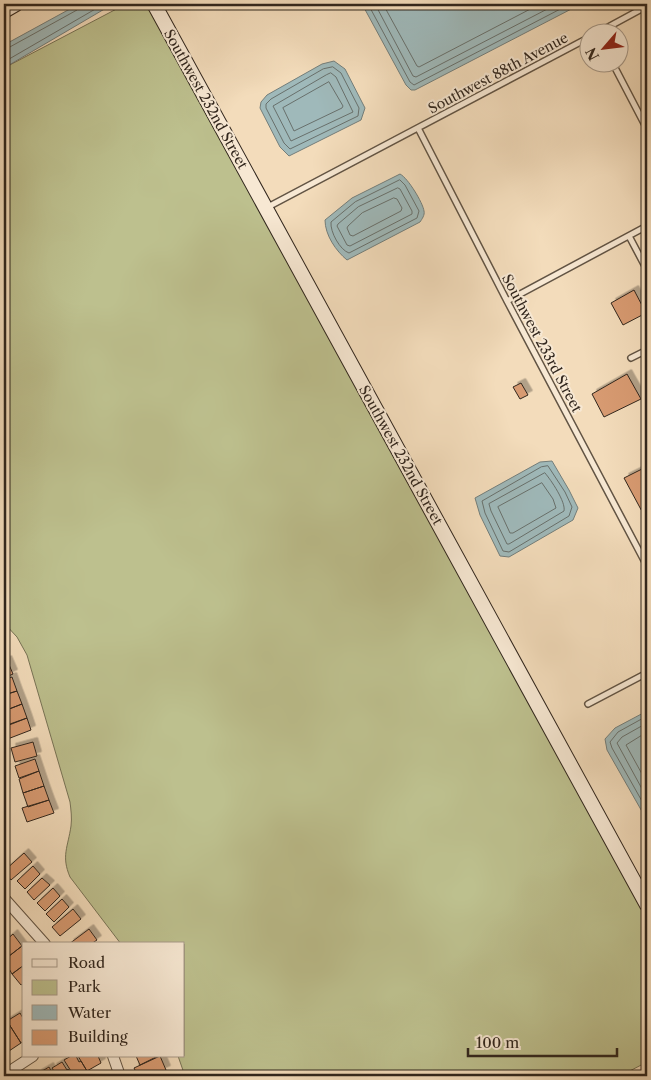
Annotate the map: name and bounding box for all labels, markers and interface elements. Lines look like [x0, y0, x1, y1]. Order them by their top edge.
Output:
north arrow [578, 22, 628, 72]
street label: Southwest 232nd Street [160, 26, 252, 172]
street label: Southwest 88th Avenue [425, 28, 571, 118]
text: N [582, 45, 603, 64]
street label: Southwest 233rd Street [498, 271, 586, 415]
street label: Southwest 232nd Street [355, 382, 447, 528]
legend [22, 942, 185, 1058]
text: Road [68, 953, 105, 972]
text: Park [68, 977, 102, 996]
text: Water [67, 1003, 112, 1022]
scale bar [468, 1025, 617, 1057]
text: Building [68, 1027, 128, 1046]
text: 100 m [476, 1033, 519, 1052]

